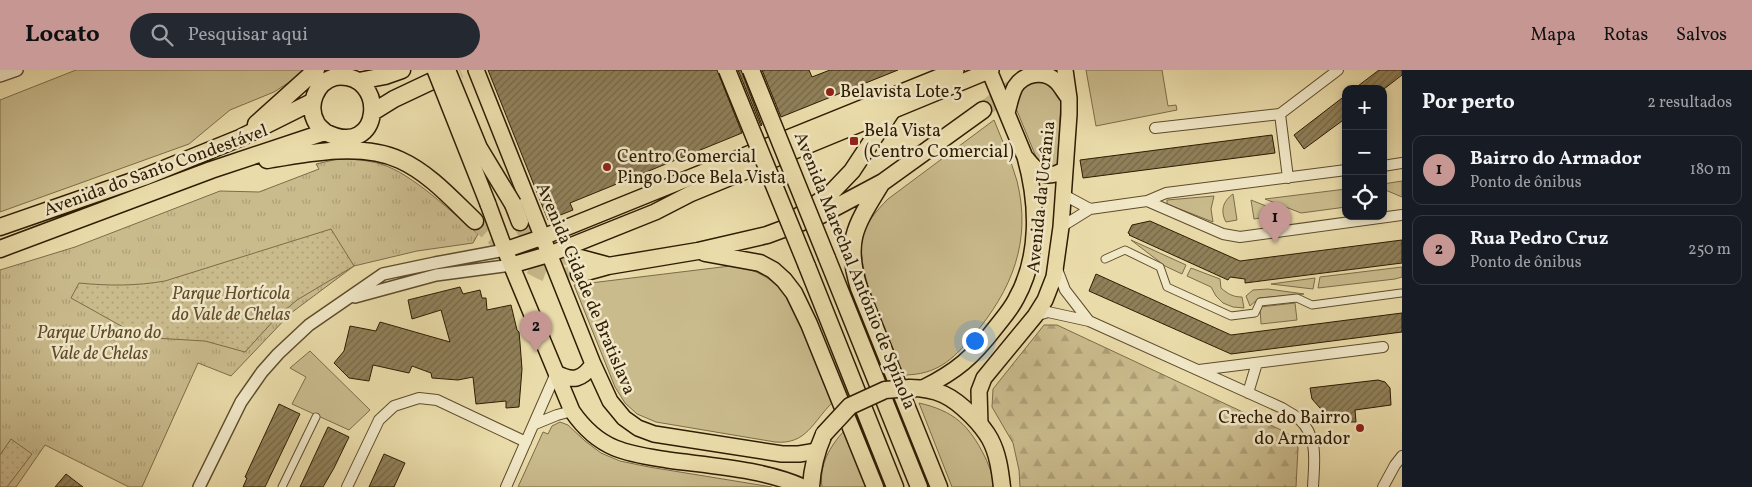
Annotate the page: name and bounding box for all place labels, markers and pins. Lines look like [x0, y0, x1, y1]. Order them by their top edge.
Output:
place label: Belavista Lote 3 [840, 80, 962, 105]
marker: Belavista Lote 3 [824, 86, 836, 98]
place label: Bela Vista (Centro Comercial) [864, 119, 1014, 165]
marker: Bela Vista (Centro Comercial) [848, 135, 860, 147]
place label: Centro Comercial Pingo Doce Bela Vista [617, 145, 786, 191]
marker: Centro Comercial Pingo Doce Bela Vista [601, 161, 613, 173]
pin: 1 [1259, 202, 1291, 243]
pin: 2 [520, 311, 552, 352]
place label: Creche do Bairro do Armador [1218, 406, 1350, 452]
marker: Creche do Bairro do Armador [1354, 422, 1366, 434]

